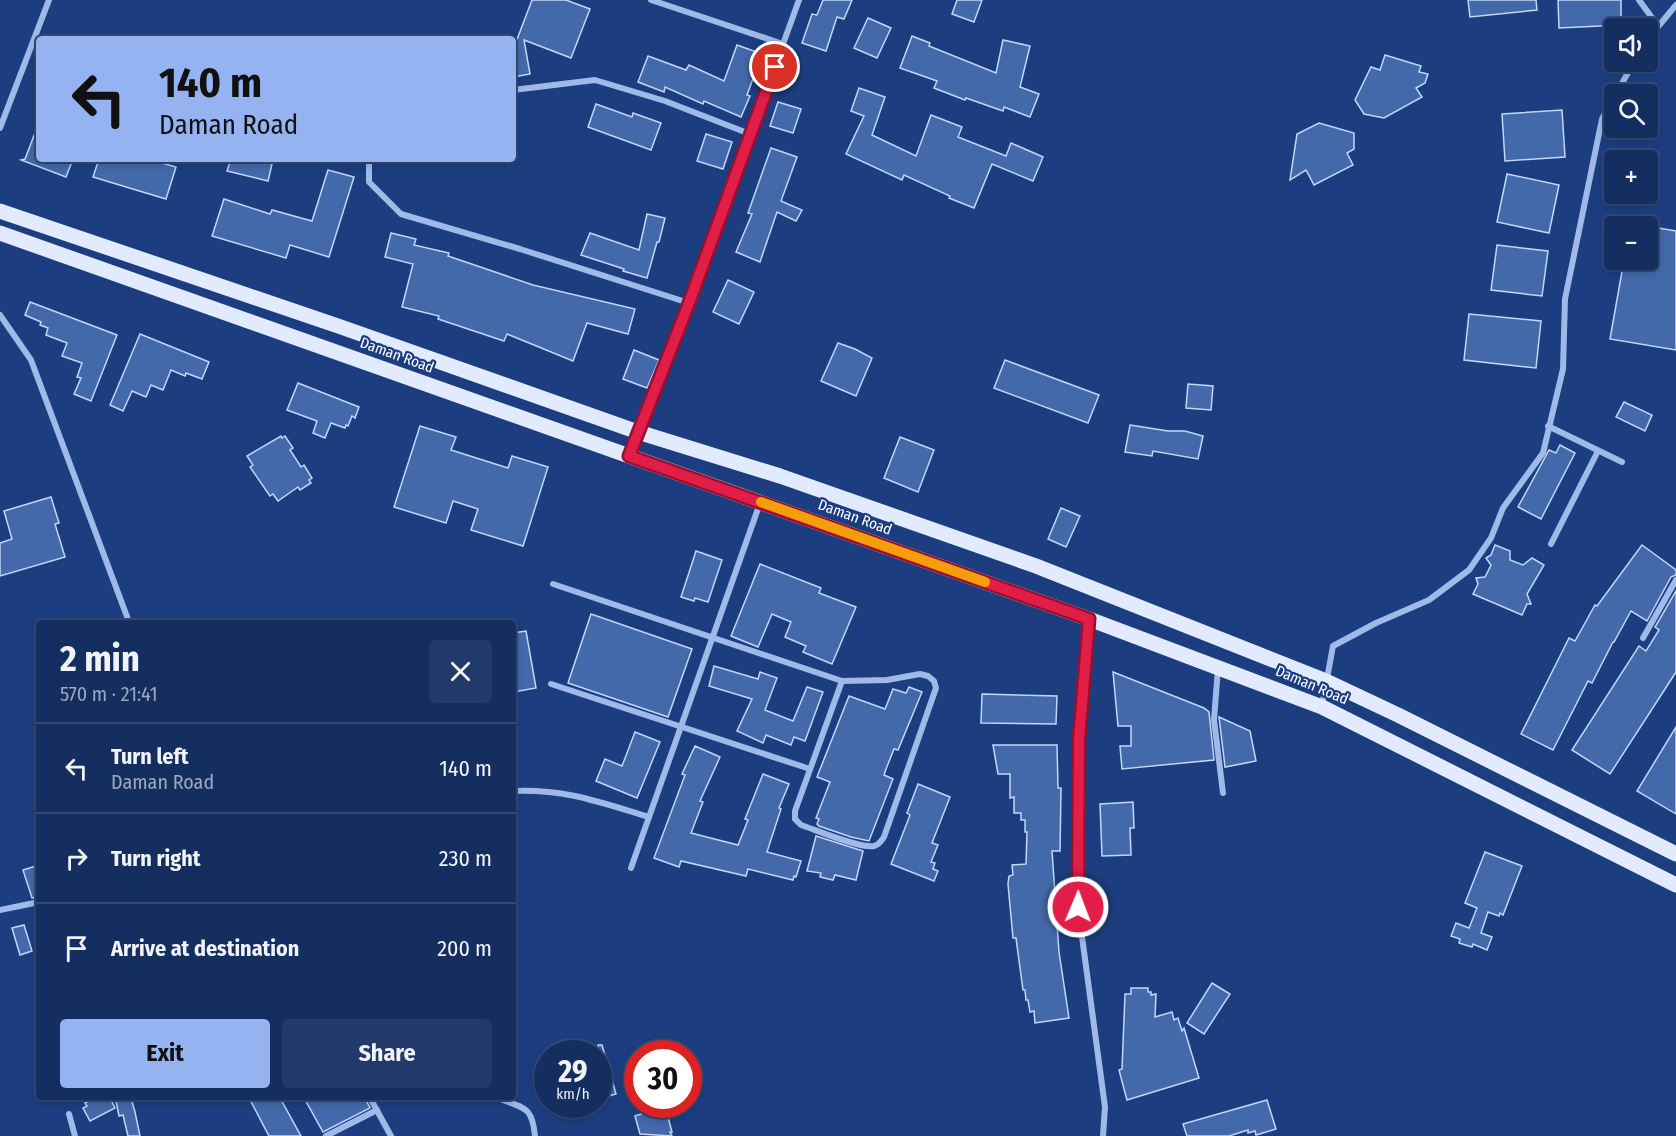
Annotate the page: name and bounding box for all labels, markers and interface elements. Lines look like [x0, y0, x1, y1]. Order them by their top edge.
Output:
map controls [1604, 18, 1658, 270]
button: sound [1604, 18, 1658, 72]
pin [749, 41, 800, 92]
icon: arrive [758, 50, 791, 83]
text: 140 m [159, 58, 262, 108]
icon: left [60, 60, 138, 138]
button: search [1604, 84, 1658, 138]
text: Daman Road [159, 109, 298, 141]
button: + [1604, 150, 1658, 204]
button: − [1604, 216, 1658, 270]
street label: Daman Road [358, 333, 436, 377]
street label: Daman Road [816, 495, 894, 539]
text: 2 min [60, 637, 140, 681]
button: close [429, 640, 492, 703]
street label: Daman Road [1273, 662, 1351, 708]
text: 570 m · 21:41 [60, 682, 158, 706]
text: Turn left [111, 743, 189, 770]
icon: left [60, 752, 93, 785]
text: 140 m [439, 755, 492, 782]
text: Daman Road [111, 770, 214, 794]
icon: right [60, 842, 93, 875]
text: Turn right [111, 845, 200, 872]
text: 230 m [439, 845, 492, 872]
position arrow [1046, 875, 1110, 939]
icon: arrive [60, 932, 93, 965]
text: Arrive at destination [111, 935, 299, 962]
text: 200 m [437, 935, 492, 962]
button: Exit [60, 1019, 270, 1088]
button: Share [282, 1019, 492, 1088]
speed limit sign: 30 [624, 1040, 702, 1118]
text: 29 [558, 1054, 588, 1090]
text: km/h [556, 1085, 590, 1103]

